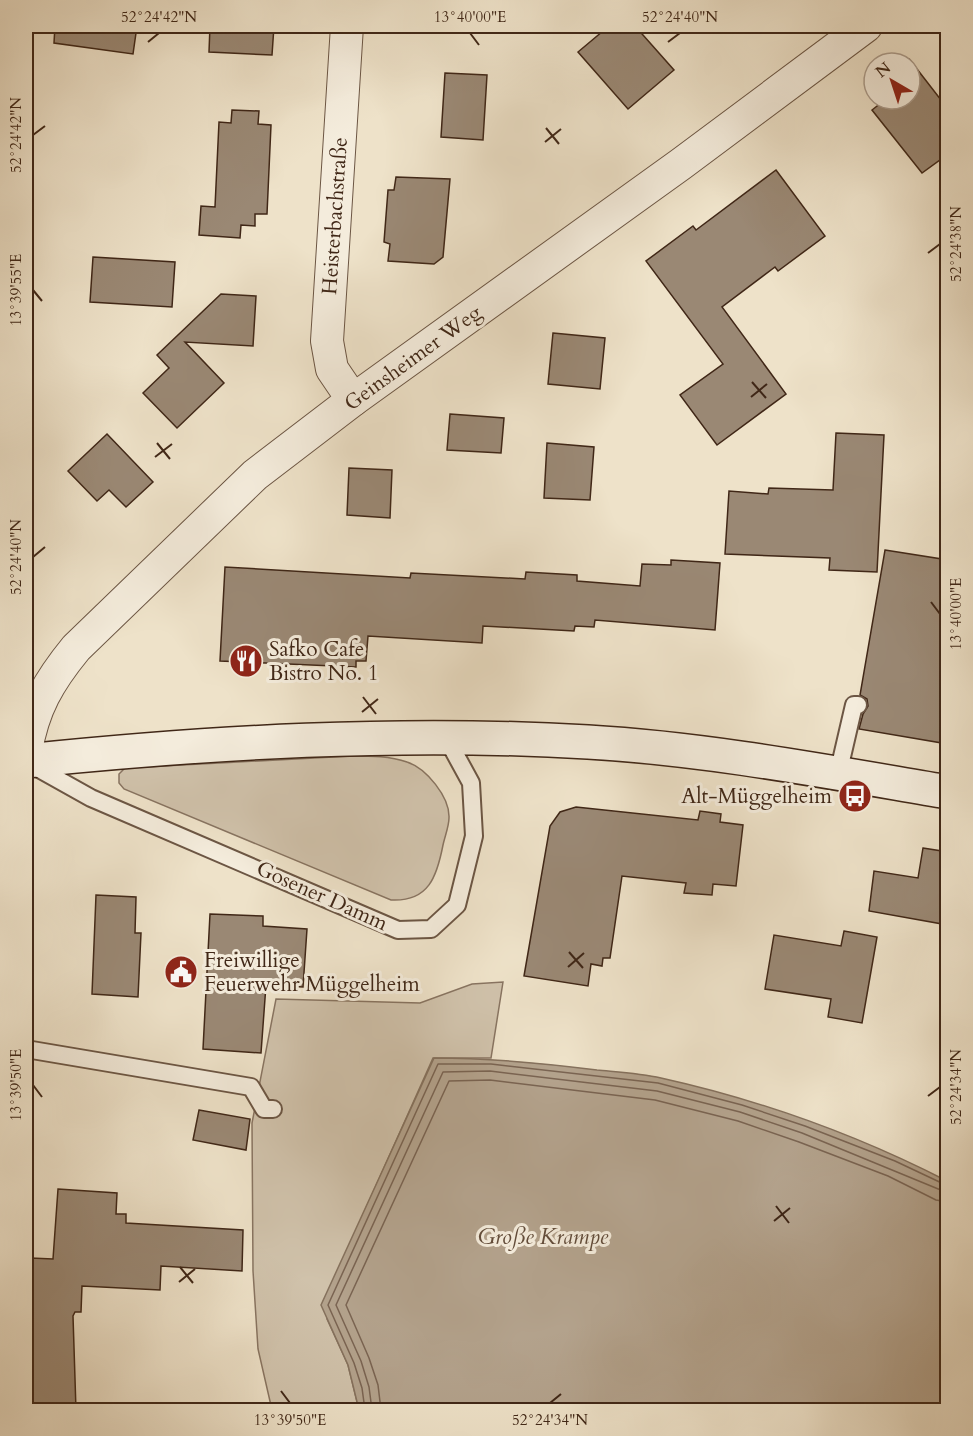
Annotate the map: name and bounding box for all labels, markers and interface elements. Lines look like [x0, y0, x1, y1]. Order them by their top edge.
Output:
text: 52°24'42"N [121, 7, 197, 27]
text: 13°40'00"E [434, 7, 506, 27]
text: 52°24'40"N [642, 7, 718, 27]
north arrow [862, 51, 922, 111]
text: N [871, 57, 896, 83]
text: 52°24'42"N [6, 97, 26, 173]
street label: Heisterbachstraße [315, 136, 355, 296]
text: 52°24'38"N [946, 206, 966, 282]
text: 13°39'55"E [6, 254, 26, 326]
street label: Geinsheimer Weg [339, 298, 488, 418]
text: 52°24'40"N [6, 519, 26, 595]
text: 13°40'00"E [946, 578, 966, 650]
place label: Safko Cafe Bistro No. 1 [269, 635, 378, 688]
restaurant icon: Safko Cafe Bistro No. 1 [228, 643, 264, 679]
bus stop icon: Alt-Müggelheim [837, 778, 873, 814]
place label: Alt-Müggelheim [681, 782, 832, 811]
street label: Gosener Damm [252, 854, 393, 938]
place label: Freiwillige Feuerwehr Müggelheim [204, 946, 420, 999]
public building icon: Freiwillige Feuerwehr Müggelheim [163, 954, 199, 990]
text: 13°39'50"E [6, 1049, 26, 1121]
text: 52°24'34"N [946, 1049, 966, 1125]
water label: Große Krampe [478, 1222, 609, 1252]
text: 13°39'50"E [254, 1410, 326, 1430]
text: 52°24'34"N [512, 1410, 588, 1430]

